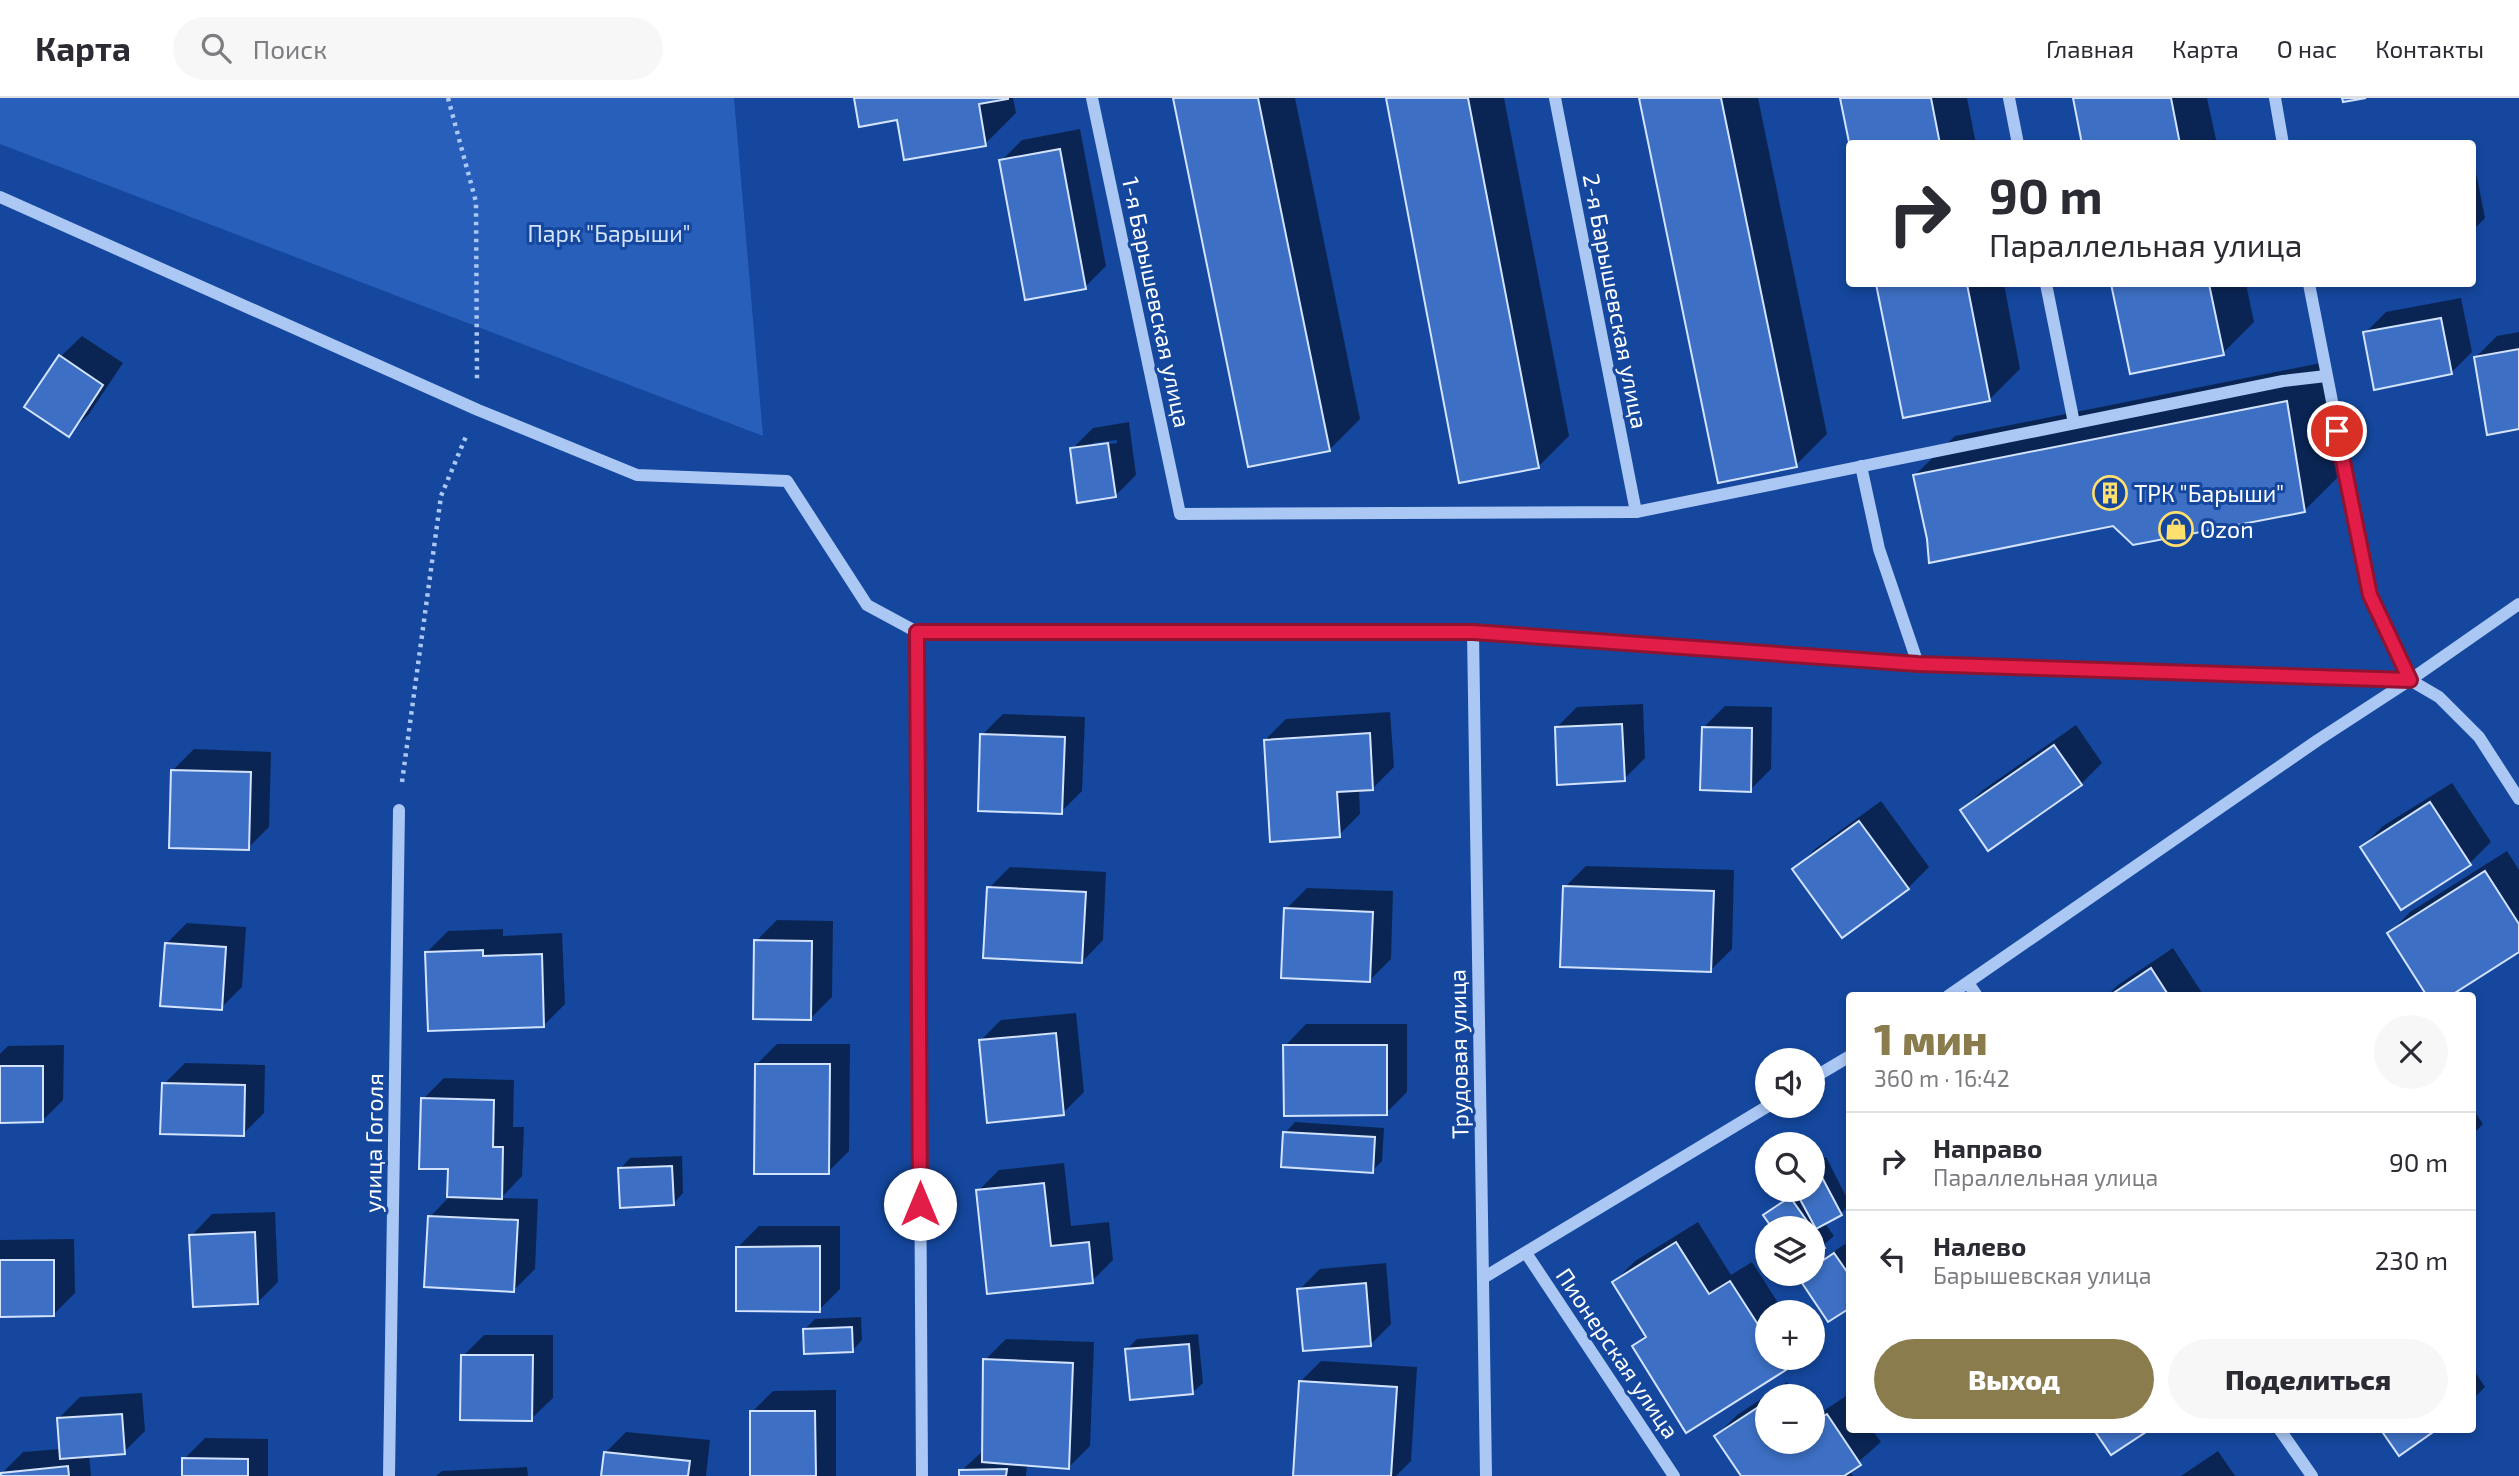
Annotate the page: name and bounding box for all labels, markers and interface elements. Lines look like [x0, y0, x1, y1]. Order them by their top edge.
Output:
search box [173, 17, 663, 80]
text: Карта [35, 28, 131, 68]
icon: search [197, 29, 235, 67]
text: Поиск [253, 33, 327, 64]
text: Главная [2046, 34, 2134, 63]
text: Карта [2172, 34, 2239, 63]
text: О нас [2277, 34, 2337, 63]
text: Контакты [2375, 34, 2484, 63]
text: 90 m [1989, 165, 2103, 224]
icon: right [1874, 168, 1965, 259]
street label: 2-я Барышевская улица [1577, 171, 1654, 431]
street label: 1-я Барышевская улица [1116, 174, 1197, 430]
park label: Парк "Барыши" [527, 219, 691, 247]
text: Параллельная улица [1989, 225, 2302, 263]
pin [2307, 401, 2367, 461]
icon: arrive [2318, 412, 2356, 450]
building icon: ТРК "Барыши" [2091, 474, 2129, 512]
place label: ТРК "Барыши" [2134, 479, 2284, 507]
shop icon: Ozon [2157, 510, 2195, 548]
place label: Ozon [2200, 515, 2254, 543]
street label: Трудовая улица [1443, 969, 1474, 1139]
text: 1 мин [1874, 1013, 1988, 1063]
button: close [2374, 1015, 2448, 1089]
map controls [1755, 1048, 1825, 1454]
button: sound [1755, 1048, 1825, 1118]
text: 360 m · 16:42 [1874, 1064, 2010, 1092]
street label: улица Гоголя [358, 1073, 389, 1213]
button: search [1755, 1132, 1825, 1202]
text: Направо [1933, 1132, 2042, 1163]
icon: right [1874, 1142, 1912, 1180]
text: 90 m [2389, 1146, 2448, 1177]
text: Параллельная улица [1933, 1163, 2158, 1191]
position arrow [883, 1167, 957, 1241]
button: layers [1755, 1216, 1825, 1286]
text: Налево [1933, 1230, 2026, 1261]
icon: left [1874, 1240, 1912, 1278]
text: 230 m [2375, 1244, 2448, 1275]
text: Барышевская улица [1933, 1261, 2151, 1289]
street label: Пионерская улица [1550, 1263, 1685, 1444]
button: + [1755, 1300, 1825, 1370]
button: Выход [1874, 1339, 2154, 1419]
button: Поделиться [2168, 1339, 2448, 1419]
button: − [1755, 1384, 1825, 1454]

